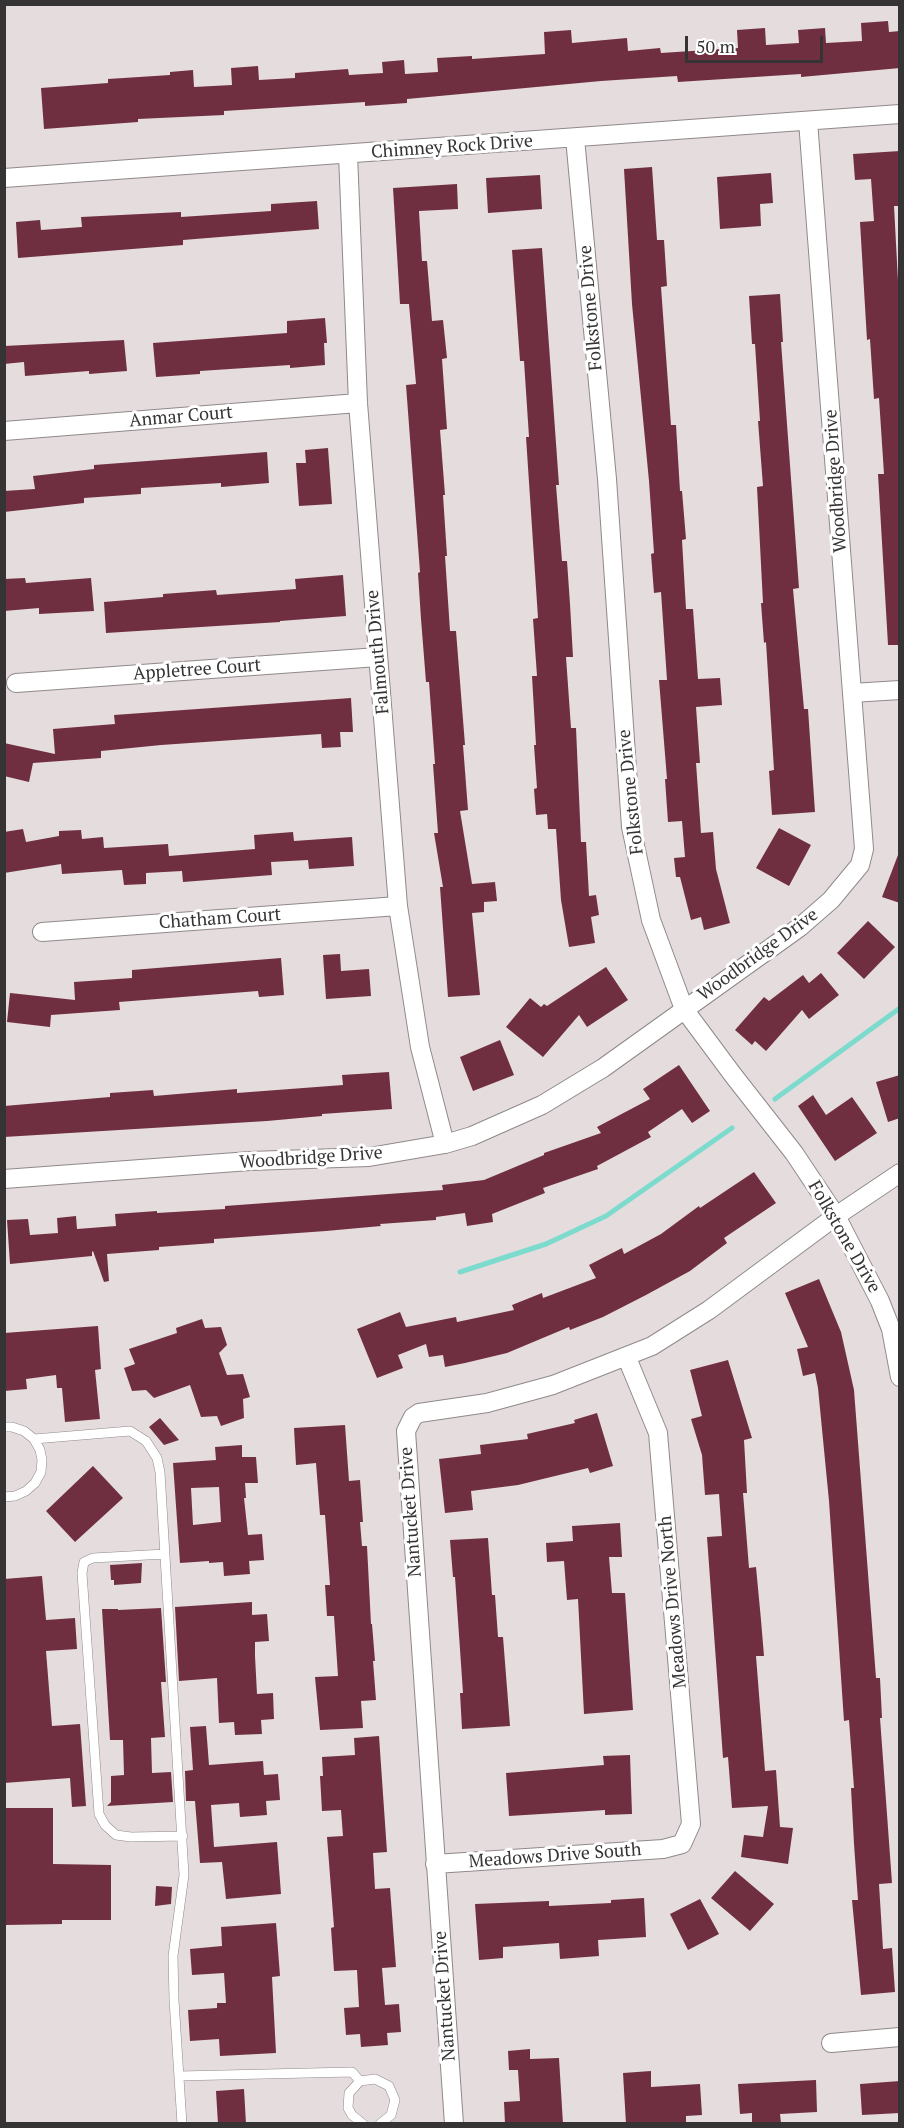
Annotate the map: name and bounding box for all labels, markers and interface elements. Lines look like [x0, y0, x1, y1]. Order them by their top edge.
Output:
scale bar [688, 24, 826, 62]
text: 50 m [696, 34, 735, 58]
street label: Chimney Rock Drive [370, 131, 534, 163]
street label: Folkstone Drive [575, 244, 607, 372]
street label: Anmar Court [128, 402, 234, 432]
street label: Woodbridge Drive [820, 409, 852, 553]
street label: Falmouth Drive [362, 589, 394, 715]
street label: Appletree Court [132, 655, 262, 685]
street label: Folkstone Drive [614, 728, 648, 856]
street label: Chatham Court [158, 904, 282, 934]
street label: Woodbridge Drive [694, 904, 822, 1006]
street label: Woodbridge Drive [239, 1142, 383, 1174]
street label: Folkstone Drive [803, 1177, 885, 1297]
street label: Nantucket Drive [396, 1446, 426, 1578]
street label: Meadows Drive North [655, 1515, 691, 1689]
street label: Meadows Drive South [468, 1839, 642, 1873]
street label: Nantucket Drive [430, 1930, 460, 2062]

